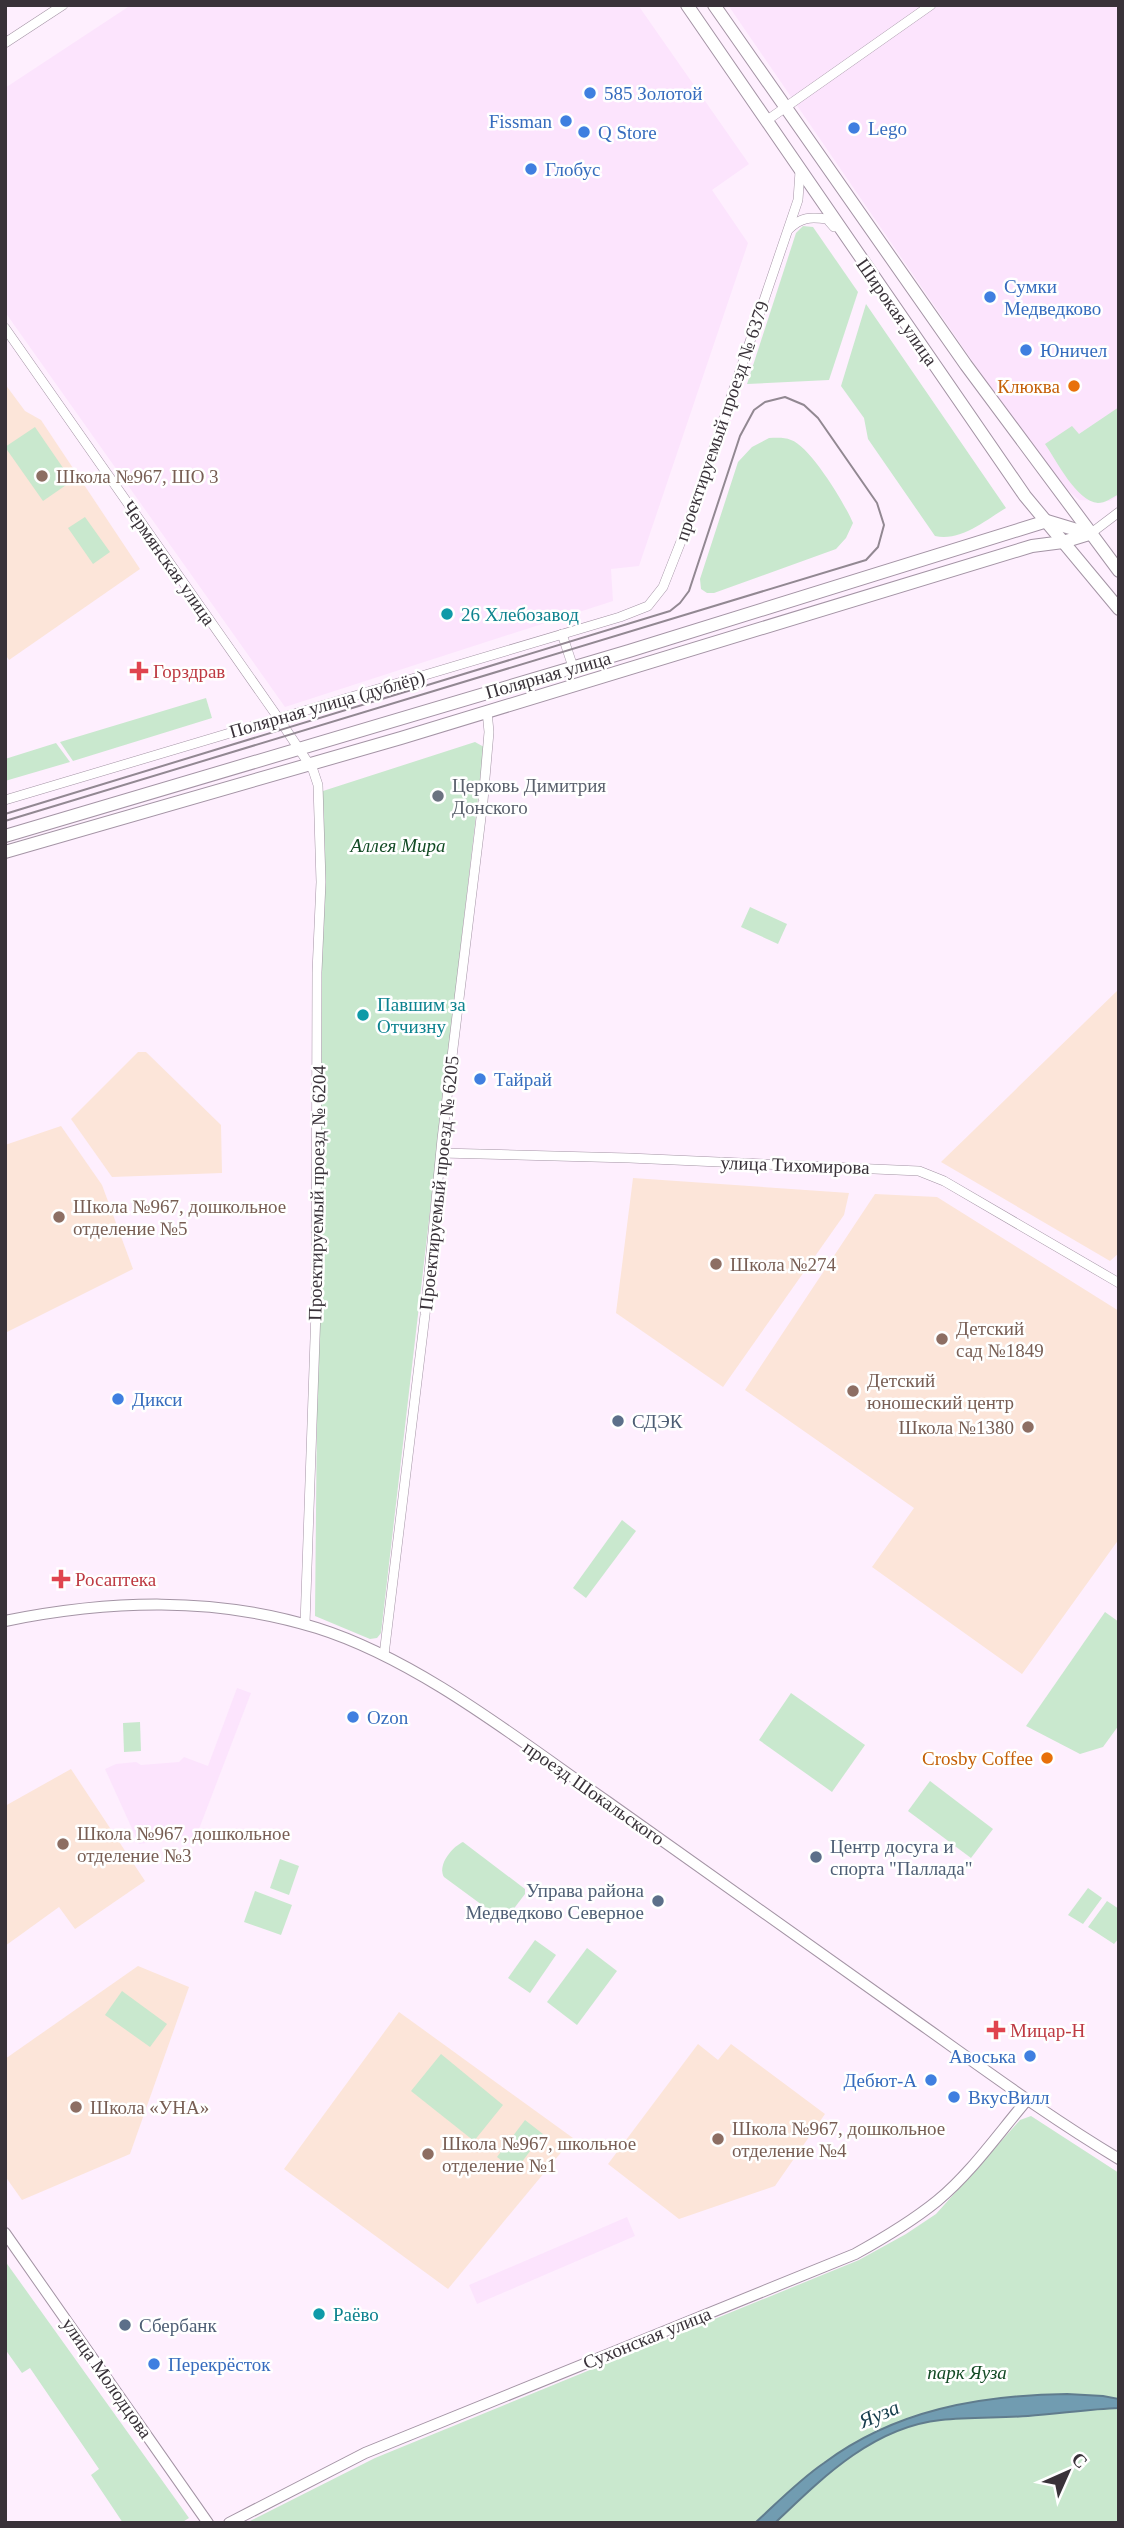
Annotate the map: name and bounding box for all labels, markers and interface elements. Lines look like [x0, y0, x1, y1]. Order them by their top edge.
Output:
place label: 585 Золотой [604, 83, 702, 104]
marker: 585 Золотой [582, 85, 598, 101]
place label: Fissman [489, 111, 552, 132]
marker: Fissman [558, 113, 574, 129]
place label: Lego [868, 118, 907, 139]
marker: Lego [846, 120, 862, 136]
place label: Q Store [598, 122, 657, 143]
marker: Q Store [576, 124, 592, 140]
place label: Глобус [545, 159, 600, 180]
marker: Глобус [523, 161, 539, 177]
street label: Широкая улица [852, 254, 942, 370]
place label: Сумки Медведково [1004, 276, 1101, 319]
marker: Сумки Медведково [982, 289, 998, 305]
street label: проектируемый проезд № 6379 [671, 298, 773, 544]
place label: Юничел [1040, 340, 1108, 361]
marker: Юничел [1018, 342, 1034, 358]
place label: Клюква [997, 376, 1061, 397]
marker: Клюква [1066, 378, 1082, 394]
place label: Школа №967, ШО 3 [56, 466, 219, 487]
marker: Школа №967, ШО 3 [34, 468, 50, 484]
street label: Чермянская улица [118, 497, 220, 630]
place label: 26 Хлебозавод [461, 604, 579, 625]
marker: 26 Хлебозавод [439, 606, 455, 622]
street label: Полярная улица [483, 647, 614, 703]
place label: Горздрав [153, 661, 225, 682]
marker: Горздрав [131, 663, 147, 679]
street label: Полярная улица (дублёр) [227, 666, 428, 743]
place label: Церковь Димитрия Донского [452, 775, 606, 818]
marker: Церковь Димитрия Донского [430, 788, 446, 804]
park label: Аллея Мира [349, 835, 446, 856]
place label: Павшим за Отчизну [377, 994, 466, 1037]
marker: Павшим за Отчизну [355, 1007, 371, 1023]
street label: Проектируемый проезд № 6205 [415, 1055, 463, 1311]
street label: Проектируемый проезд № 6204 [304, 1064, 330, 1321]
place label: Тайрай [494, 1069, 552, 1090]
marker: Тайрай [472, 1071, 488, 1087]
street label: улица Тихомирова [720, 1152, 870, 1178]
place label: Школа №967, дошкольное отделение №5 [73, 1196, 286, 1239]
marker: Школа №967, дошкольное отделение №5 [51, 1209, 67, 1225]
place label: Школа №274 [730, 1254, 836, 1275]
marker: Школа №274 [708, 1256, 724, 1272]
place label: Детский сад №1849 [956, 1318, 1044, 1361]
marker: Детский сад №1849 [934, 1331, 950, 1347]
place label: Детский юношеский центр [867, 1370, 1014, 1413]
marker: Детский юношеский центр [845, 1383, 861, 1399]
place label: Дикси [132, 1389, 183, 1410]
marker: Дикси [110, 1391, 126, 1407]
place label: СДЭК [632, 1411, 683, 1432]
marker: СДЭК [610, 1413, 626, 1429]
place label: Школа №1380 [899, 1417, 1014, 1438]
marker: Школа №1380 [1020, 1419, 1036, 1435]
place label: Росаптека [75, 1569, 157, 1590]
marker: Росаптека [53, 1571, 69, 1587]
place label: Ozon [367, 1707, 409, 1728]
marker: Ozon [345, 1709, 361, 1725]
street label: проезд Шокальского [520, 1736, 668, 1850]
place label: Crosby Coffee [922, 1748, 1033, 1769]
marker: Crosby Coffee [1039, 1750, 1055, 1766]
place label: Школа №967, дошкольное отделение №3 [77, 1823, 290, 1866]
marker: Школа №967, дошкольное отделение №3 [55, 1836, 71, 1852]
place label: Центр досуга и спорта "Паллада" [830, 1836, 972, 1879]
marker: Центр досуга и спорта "Паллада" [808, 1849, 824, 1865]
place label: Управа района Медведково Северное [465, 1880, 645, 1923]
marker: Управа района Медведково Северное [650, 1893, 666, 1909]
place label: Мицар-Н [1010, 2020, 1085, 2041]
marker: Мицар-Н [988, 2022, 1004, 2038]
place label: Авоська [949, 2046, 1017, 2067]
marker: Авоська [1022, 2048, 1038, 2064]
place label: Дебют-А [843, 2070, 917, 2091]
marker: Дебют-А [923, 2072, 939, 2088]
place label: ВкусВилл [968, 2087, 1050, 2108]
marker: ВкусВилл [946, 2089, 962, 2105]
place label: Школа «УНА» [90, 2097, 209, 2118]
marker: Школа «УНА» [68, 2099, 84, 2115]
place label: Школа №967, дошкольное отделение №4 [732, 2118, 945, 2161]
marker: Школа №967, дошкольное отделение №4 [710, 2131, 726, 2147]
place label: Школа №967, школьное отделение №1 [442, 2133, 636, 2176]
marker: Школа №967, школьное отделение №1 [420, 2146, 436, 2162]
street label: Сухонская улица [580, 2303, 715, 2373]
place label: Раёво [333, 2304, 379, 2325]
marker: Раёво [311, 2306, 327, 2322]
street label: улица Молодцова [58, 2314, 157, 2443]
place label: Сбербанк [139, 2315, 218, 2336]
marker: Сбербанк [117, 2317, 133, 2333]
place label: Перекрёсток [168, 2354, 271, 2375]
marker: Перекрёсток [146, 2356, 162, 2372]
park label: парк Яуза [927, 2362, 1007, 2383]
water label: Яуза [854, 2395, 903, 2434]
north arrow [1033, 2437, 1103, 2507]
text: С [1067, 2448, 1092, 2473]

